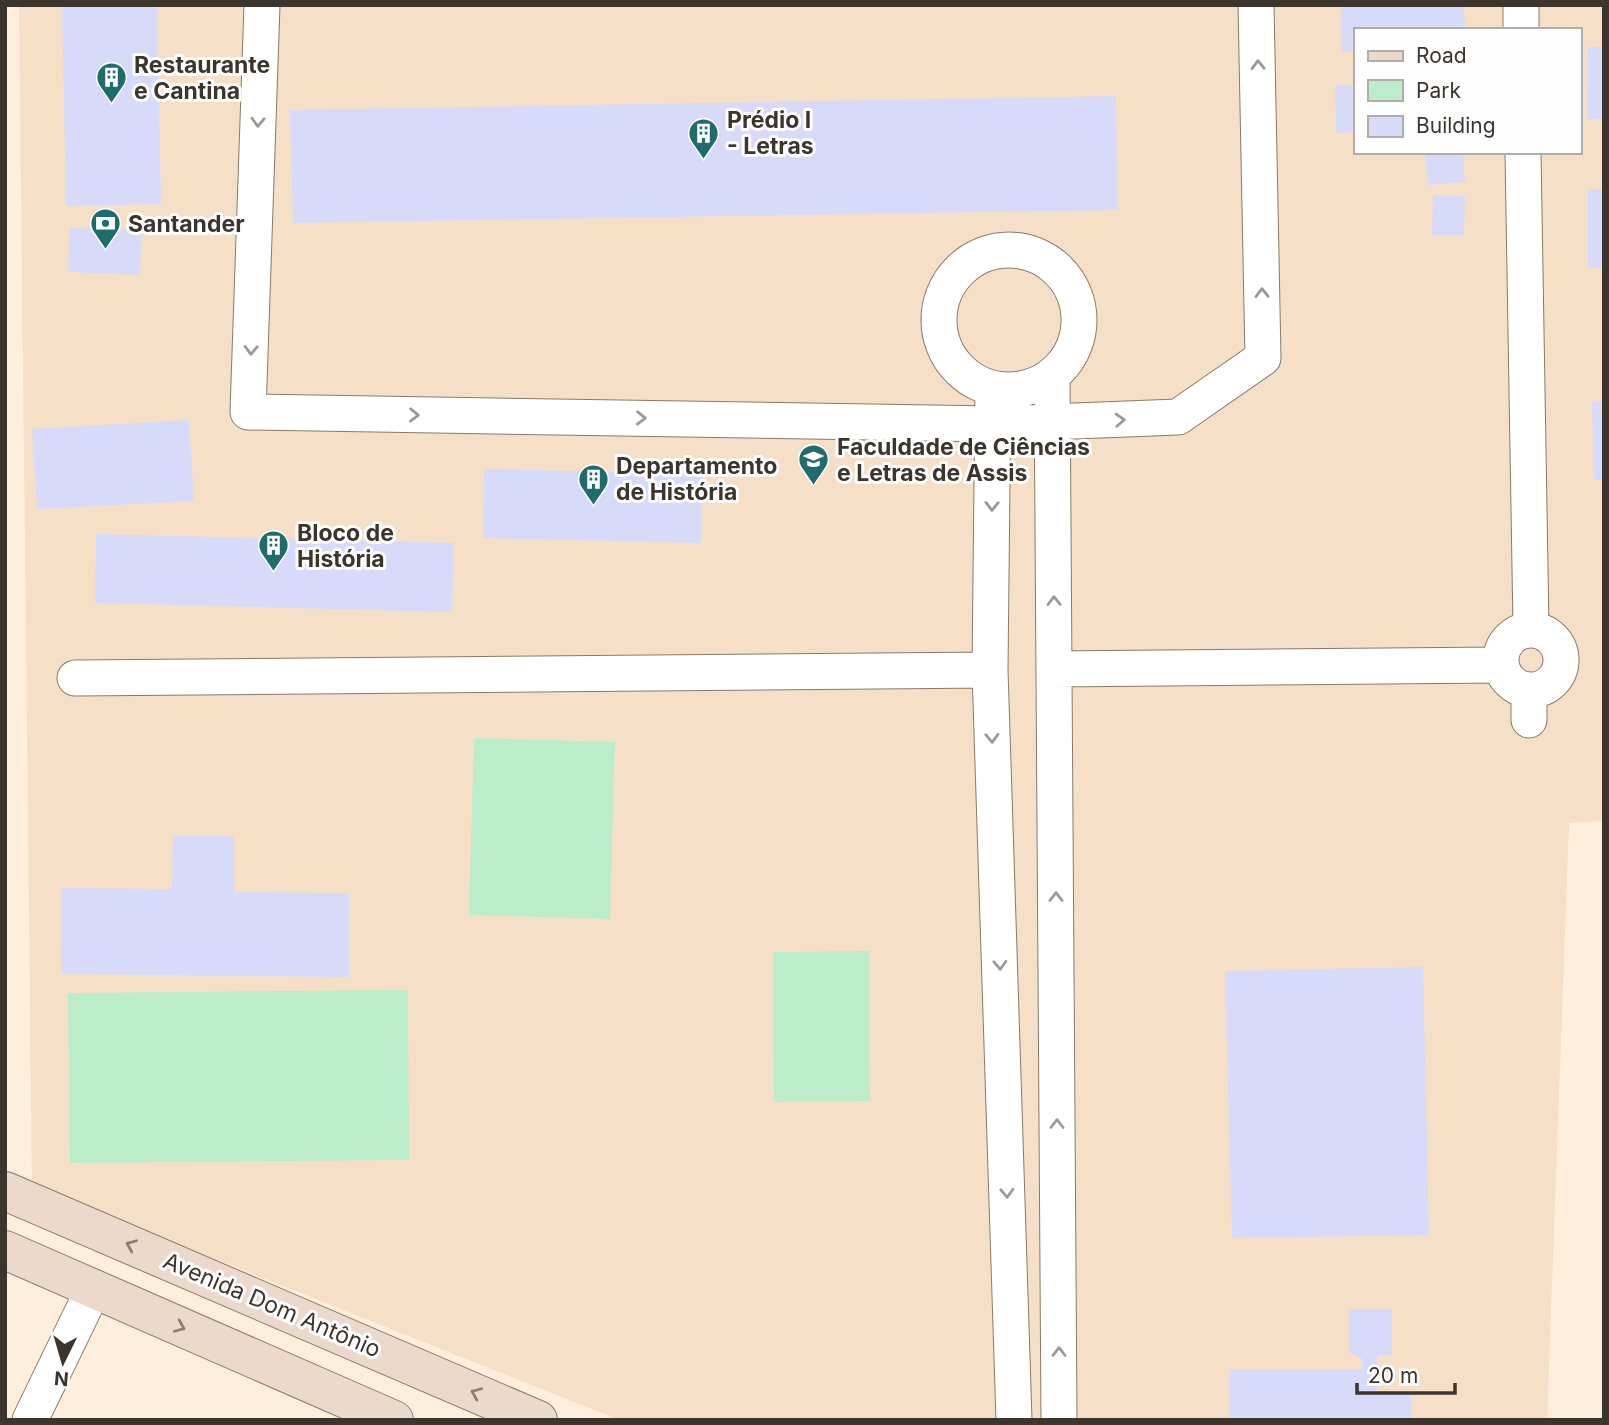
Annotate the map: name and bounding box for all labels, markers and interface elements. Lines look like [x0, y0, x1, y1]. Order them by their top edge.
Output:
legend [1354, 28, 1581, 154]
text: Road [1416, 43, 1467, 68]
place label: Restaurante e Cantina [134, 51, 270, 105]
one-way arrow [1250, 60, 1265, 71]
building icon: Restaurante e Cantina [94, 61, 128, 105]
text: Park [1416, 78, 1461, 103]
place label: Prédio I - Letras [727, 106, 814, 160]
text: Building [1416, 113, 1496, 138]
building icon: Prédio I - Letras [687, 116, 721, 160]
one-way arrow [250, 118, 266, 128]
bank icon: Santander [88, 207, 122, 251]
place label: Santander [128, 210, 245, 238]
one-way arrow [1254, 287, 1270, 298]
one-way arrow [243, 345, 258, 356]
one-way arrow [409, 407, 420, 422]
one-way arrow [636, 411, 647, 426]
one-way arrow [1115, 413, 1126, 428]
place label: Faculdade de Ciências e Letras de Assis [837, 433, 1090, 487]
school or university icon: Faculdade de Ciências e Letras de Assis [797, 443, 831, 487]
place label: Departamento de História [616, 452, 777, 506]
building icon: Departamento de História [576, 462, 610, 506]
one-way arrow [985, 501, 1000, 512]
place label: Bloco de História [297, 519, 394, 573]
building icon: Bloco de História [257, 529, 291, 573]
one-way arrow [1046, 595, 1062, 606]
one-way arrow [985, 733, 1000, 744]
one-way arrow [1048, 891, 1064, 901]
one-way arrow [992, 961, 1008, 971]
one-way arrow [1049, 1118, 1065, 1129]
one-way arrow [1000, 1187, 1015, 1198]
one-way arrow [126, 1239, 139, 1253]
street label: Avenida Dom Antônio [159, 1247, 385, 1363]
one-way arrow [173, 1319, 185, 1333]
north arrow [28, 1327, 98, 1397]
one-way arrow [1051, 1346, 1067, 1356]
scale bar [1357, 1352, 1455, 1396]
text: 20 m [1368, 1363, 1418, 1388]
text: N [53, 1366, 70, 1391]
one-way arrow [470, 1387, 483, 1401]

